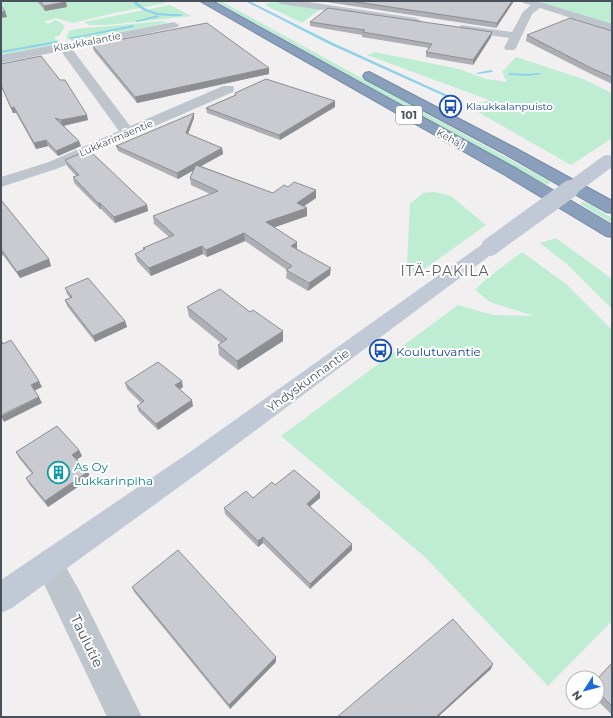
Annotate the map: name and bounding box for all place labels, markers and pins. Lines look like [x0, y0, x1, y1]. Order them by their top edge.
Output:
bus stop icon: Klaukkalanpuisto [438, 93, 464, 119]
place label: Klaukkalanpuisto [466, 100, 553, 113]
bus stop icon: Koulutuvantie [367, 338, 393, 364]
place label: Koulutuvantie [396, 344, 481, 359]
place label: As Oy Lukkarinpiha [74, 459, 153, 488]
building icon: As Oy Lukkarinpiha [46, 460, 72, 486]

